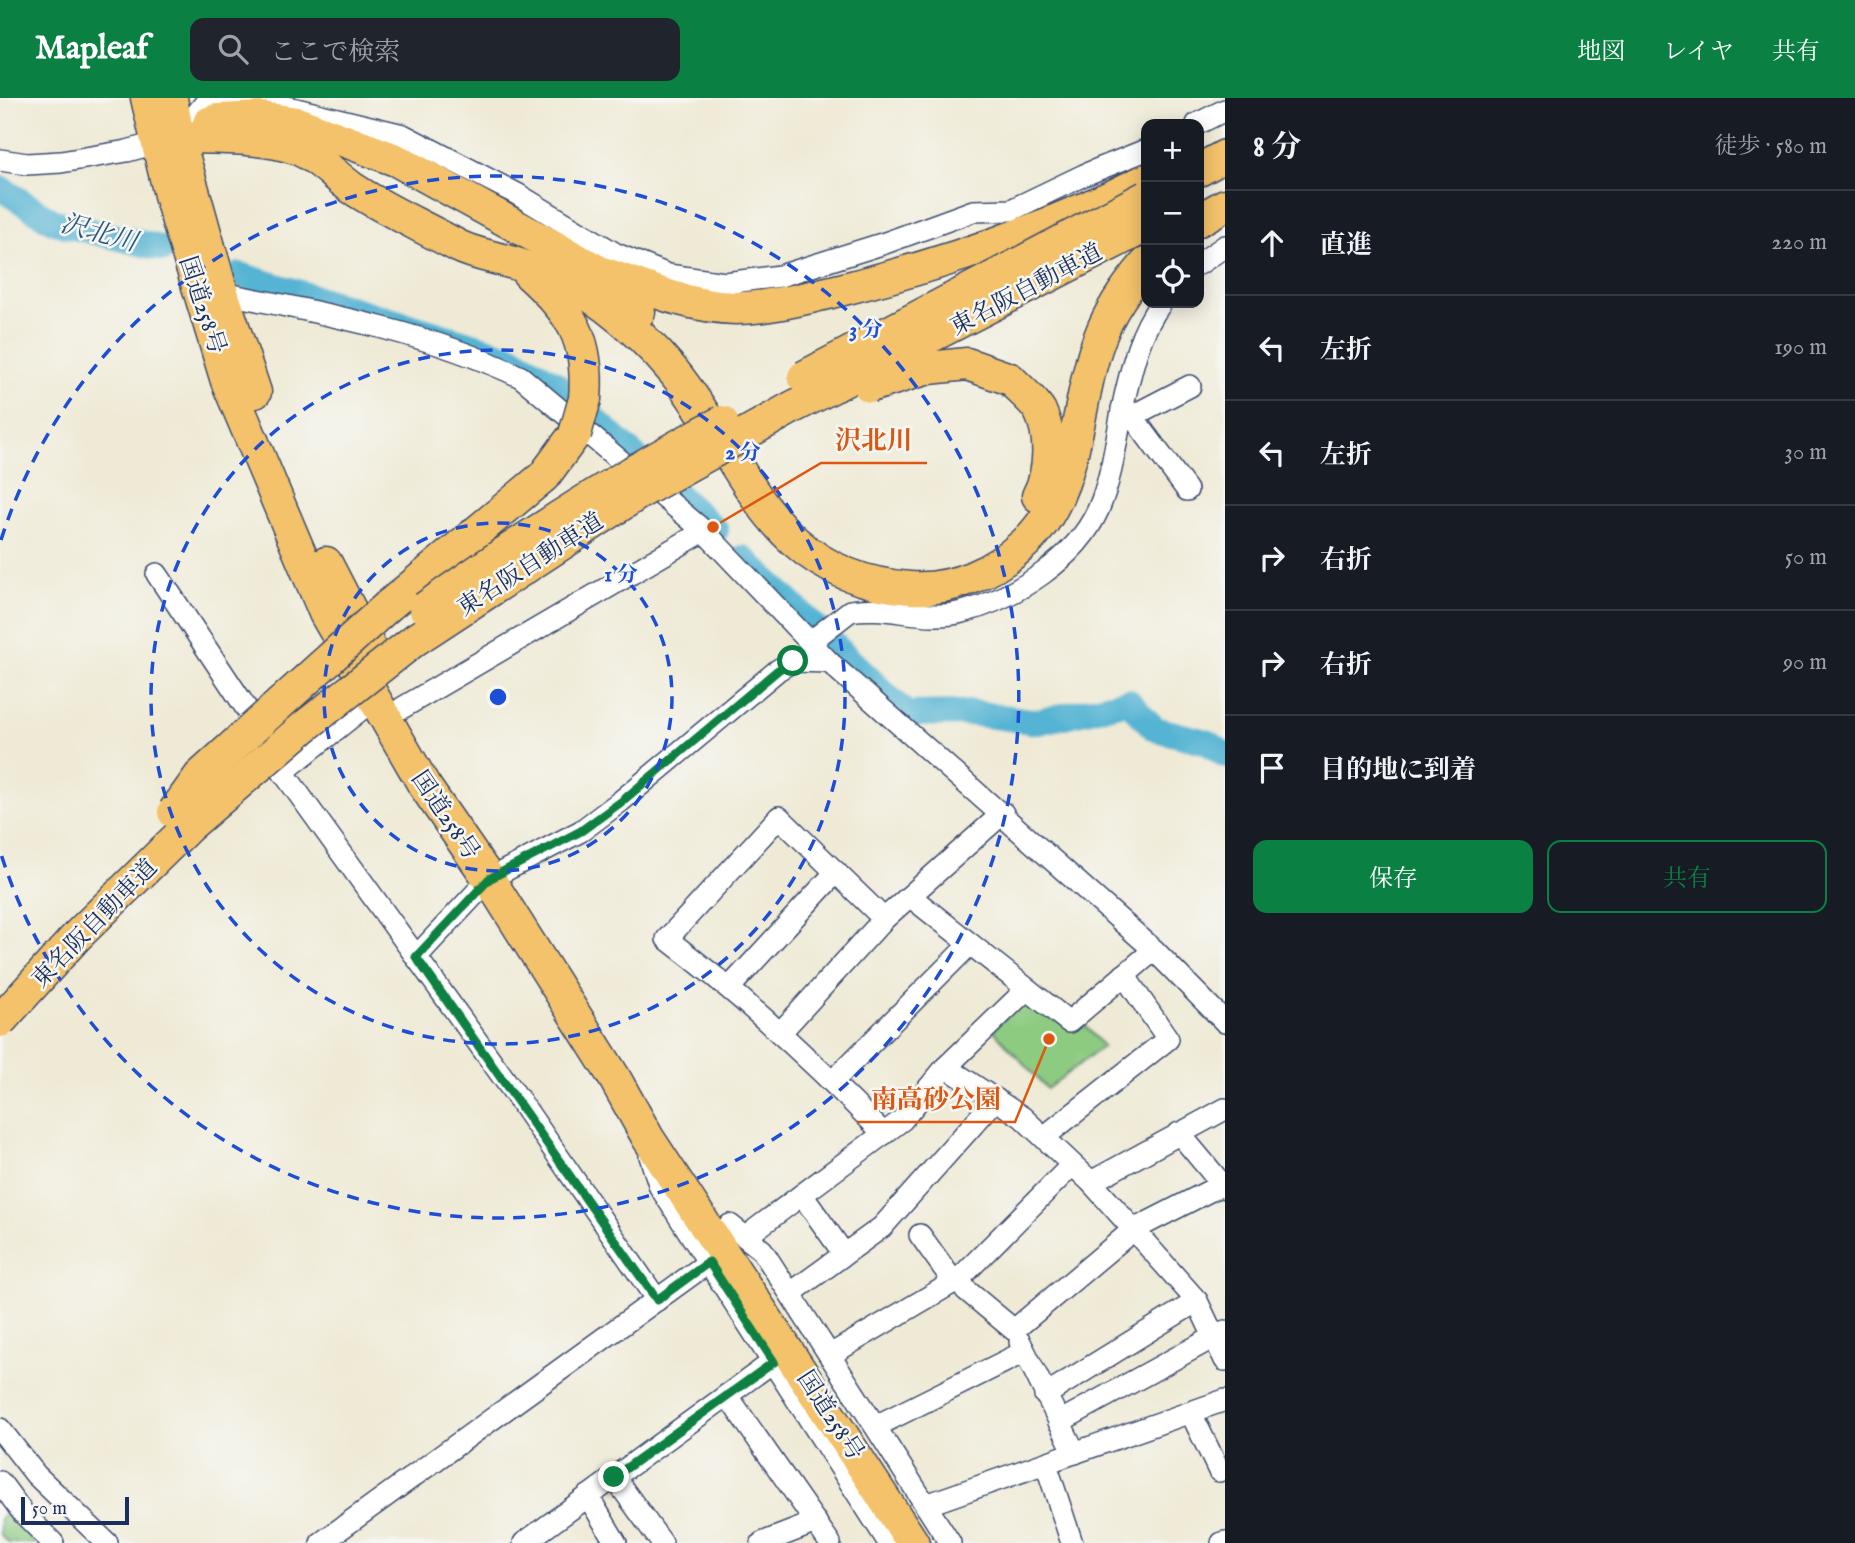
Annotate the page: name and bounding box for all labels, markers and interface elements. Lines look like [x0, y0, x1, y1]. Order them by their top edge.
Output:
search box [190, 18, 680, 81]
text: Mapleaf [35, 28, 148, 70]
icon: search [214, 30, 252, 68]
text: ここで検索 [270, 36, 400, 69]
text: 地図 [1577, 37, 1625, 68]
text: レイヤ [1663, 37, 1734, 68]
text: 共有 [1772, 37, 1820, 68]
map controls [1141, 119, 1204, 308]
button: + [1141, 119, 1204, 182]
text: 8 分 [1253, 129, 1301, 167]
text: 徒歩 · 580 m [1714, 132, 1827, 161]
button: − [1141, 182, 1204, 245]
water label: 沢北川 [57, 207, 143, 260]
icon: ahead [1253, 224, 1291, 262]
text: 220 m [1771, 228, 1827, 257]
text: 直進 [1320, 229, 1372, 262]
street label: 東名阪自動車道 [945, 237, 1108, 343]
button: locate [1141, 245, 1204, 308]
street label: 国道258号 [171, 253, 232, 358]
text: 3 分 [849, 317, 883, 344]
icon: left [1253, 329, 1291, 367]
text: 190 m [1774, 333, 1827, 362]
text: 左折 [1320, 334, 1372, 367]
callout: 沢北川 [821, 416, 927, 463]
text: 沢北川 [835, 425, 913, 458]
icon: left [1253, 434, 1291, 472]
text: 30 m [1784, 438, 1827, 467]
text: 左折 [1320, 439, 1372, 472]
text: 2 分 [725, 440, 761, 467]
street label: 東名阪自動車道 [452, 507, 610, 624]
icon: right [1253, 539, 1291, 577]
text: 50 m [1785, 543, 1827, 572]
text: 右折 [1320, 544, 1372, 577]
text: 1 分 [604, 562, 638, 589]
icon: right [1253, 644, 1291, 682]
route start [777, 645, 808, 676]
text: 90 m [1783, 648, 1827, 677]
text: 右折 [1320, 649, 1372, 682]
centre of rings [486, 685, 510, 709]
icon: arrive [1253, 749, 1291, 787]
text: 目的地に到着 [1320, 754, 1476, 787]
street label: 国道258号 [404, 765, 486, 866]
button: 保存 [1253, 840, 1533, 913]
button: 共有 [1547, 840, 1827, 913]
street label: 東名阪自動車道 [26, 853, 165, 995]
callout: 南高砂公園 [857, 1075, 1015, 1122]
text: 南高砂公園 [871, 1084, 1001, 1117]
street label: 国道258号 [789, 1365, 870, 1467]
route end [598, 1461, 629, 1492]
scale bar [21, 1494, 130, 1526]
text: 50 m [32, 1497, 67, 1521]

